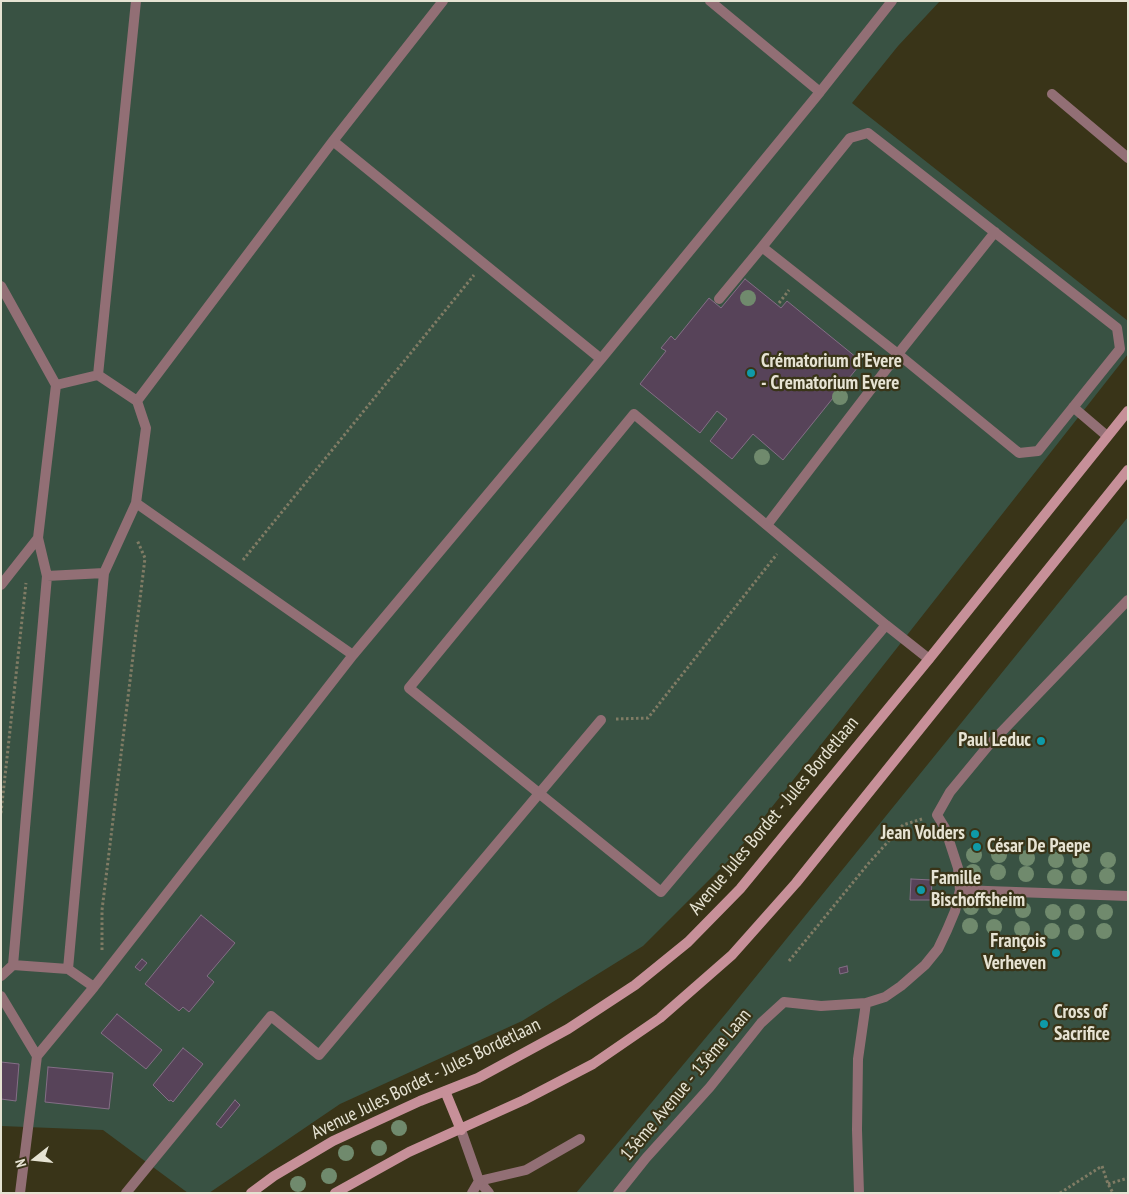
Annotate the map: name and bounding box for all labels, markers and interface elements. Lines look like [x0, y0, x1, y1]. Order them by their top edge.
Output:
place label: Crématorium d’Evere - Crematorium Evere [761, 351, 902, 395]
marker: Crématorium d’Evere - Crematorium Evere [745, 367, 757, 379]
street label: Avenue Jules Bordet - Jules Bordetlaan [684, 712, 864, 920]
place label: Paul Leduc [958, 730, 1031, 752]
marker: Paul Leduc [1035, 735, 1047, 747]
place label: Jean Volders [881, 823, 965, 845]
marker: Jean Volders [969, 828, 981, 840]
place label: César De Paepe [987, 836, 1091, 858]
marker: César De Paepe [971, 841, 983, 853]
place label: Famille Bischoffsheim [931, 868, 1025, 912]
marker: Famille Bischoffsheim [915, 884, 927, 896]
place label: François Verheven [983, 931, 1046, 975]
marker: François Verheven [1050, 947, 1062, 959]
place label: Cross of Sacrifice [1054, 1002, 1110, 1046]
street label: 13ème Avenue - 13ème Laan [616, 1004, 756, 1166]
street label: Avenue Jules Bordet - Jules Bordetlaan [308, 1014, 544, 1144]
marker: Cross of Sacrifice [1038, 1018, 1050, 1030]
north arrow [10, 1134, 60, 1184]
text: N [11, 1157, 30, 1169]

